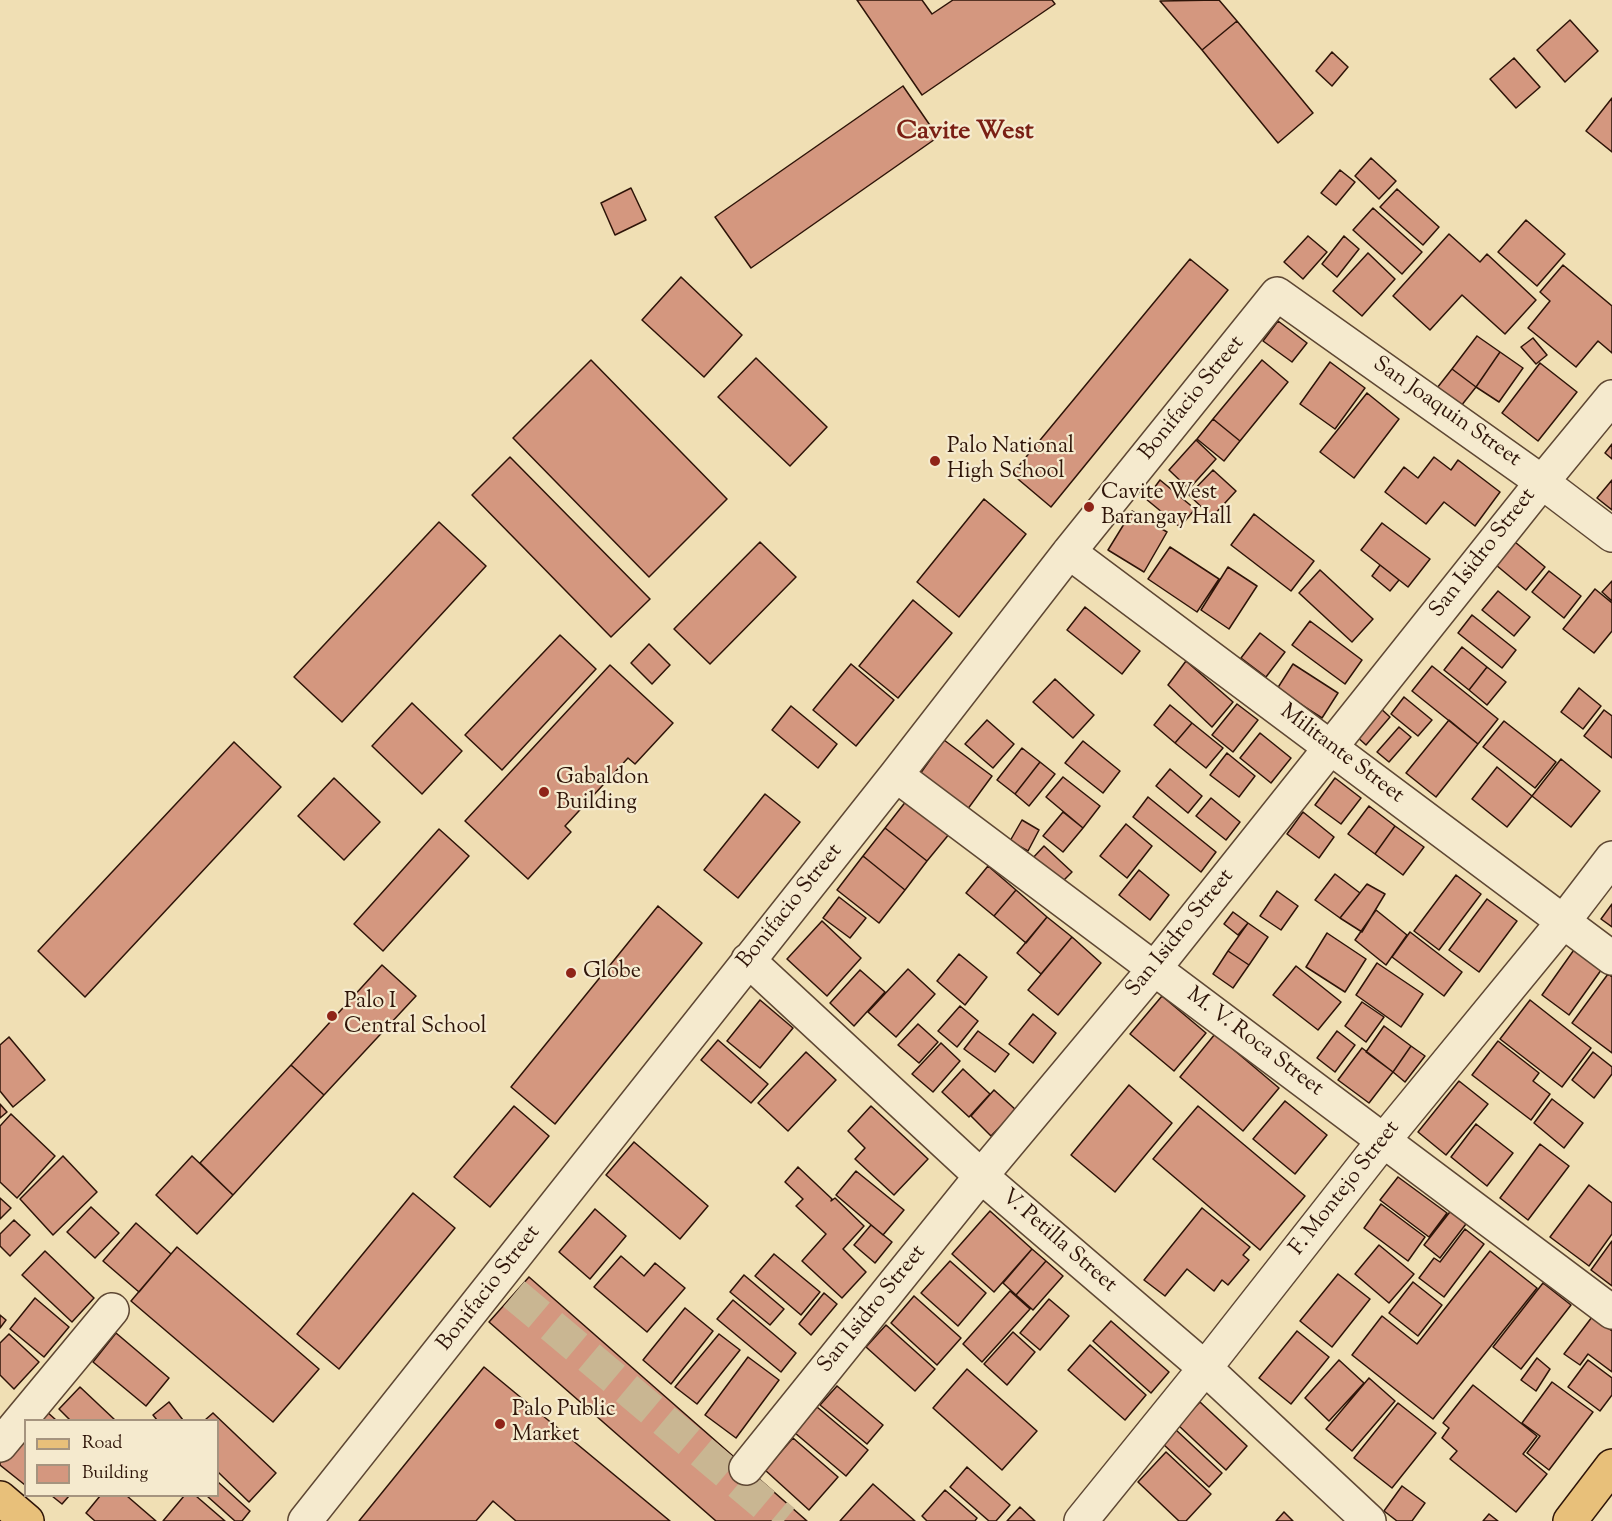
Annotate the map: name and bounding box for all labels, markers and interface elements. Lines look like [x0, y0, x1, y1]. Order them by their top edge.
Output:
district label: Cavite West [896, 118, 1034, 150]
street label: Bonifacio Street [1135, 332, 1251, 466]
street label: San Joaquin Street [1367, 352, 1525, 474]
place label: Palo National High School [947, 435, 1074, 487]
marker: Palo National High School [928, 454, 942, 468]
place label: Cavite West Barangay Hall [1101, 481, 1232, 532]
street label: San Isidro Street [1425, 484, 1543, 624]
marker: Cavite West Barangay Hall [1082, 500, 1096, 514]
street label: Militante Street [1274, 700, 1408, 810]
place label: Gabaldon Building [556, 766, 649, 818]
marker: Gabaldon Building [537, 785, 551, 799]
street label: Bonifacio Street [733, 840, 849, 974]
street label: San Isidro Street [1121, 865, 1241, 1003]
place label: Globe [583, 960, 641, 986]
marker: Globe [564, 966, 578, 980]
street label: M. V. Roca Street [1180, 983, 1328, 1103]
place label: Palo I Central School [344, 990, 487, 1042]
marker: Palo I Central School [325, 1009, 339, 1023]
street label: F. Montejo Street [1285, 1116, 1407, 1262]
street label: V. Petilla Street [995, 1185, 1121, 1299]
street label: Bonifacio Street [433, 1221, 547, 1357]
street label: San Isidro Street [813, 1241, 933, 1379]
place label: Palo Public Market [512, 1398, 616, 1450]
marker: Palo Public Market [493, 1417, 507, 1431]
legend [24, 1419, 219, 1497]
text: Road [82, 1431, 122, 1457]
text: Building [82, 1461, 148, 1487]

